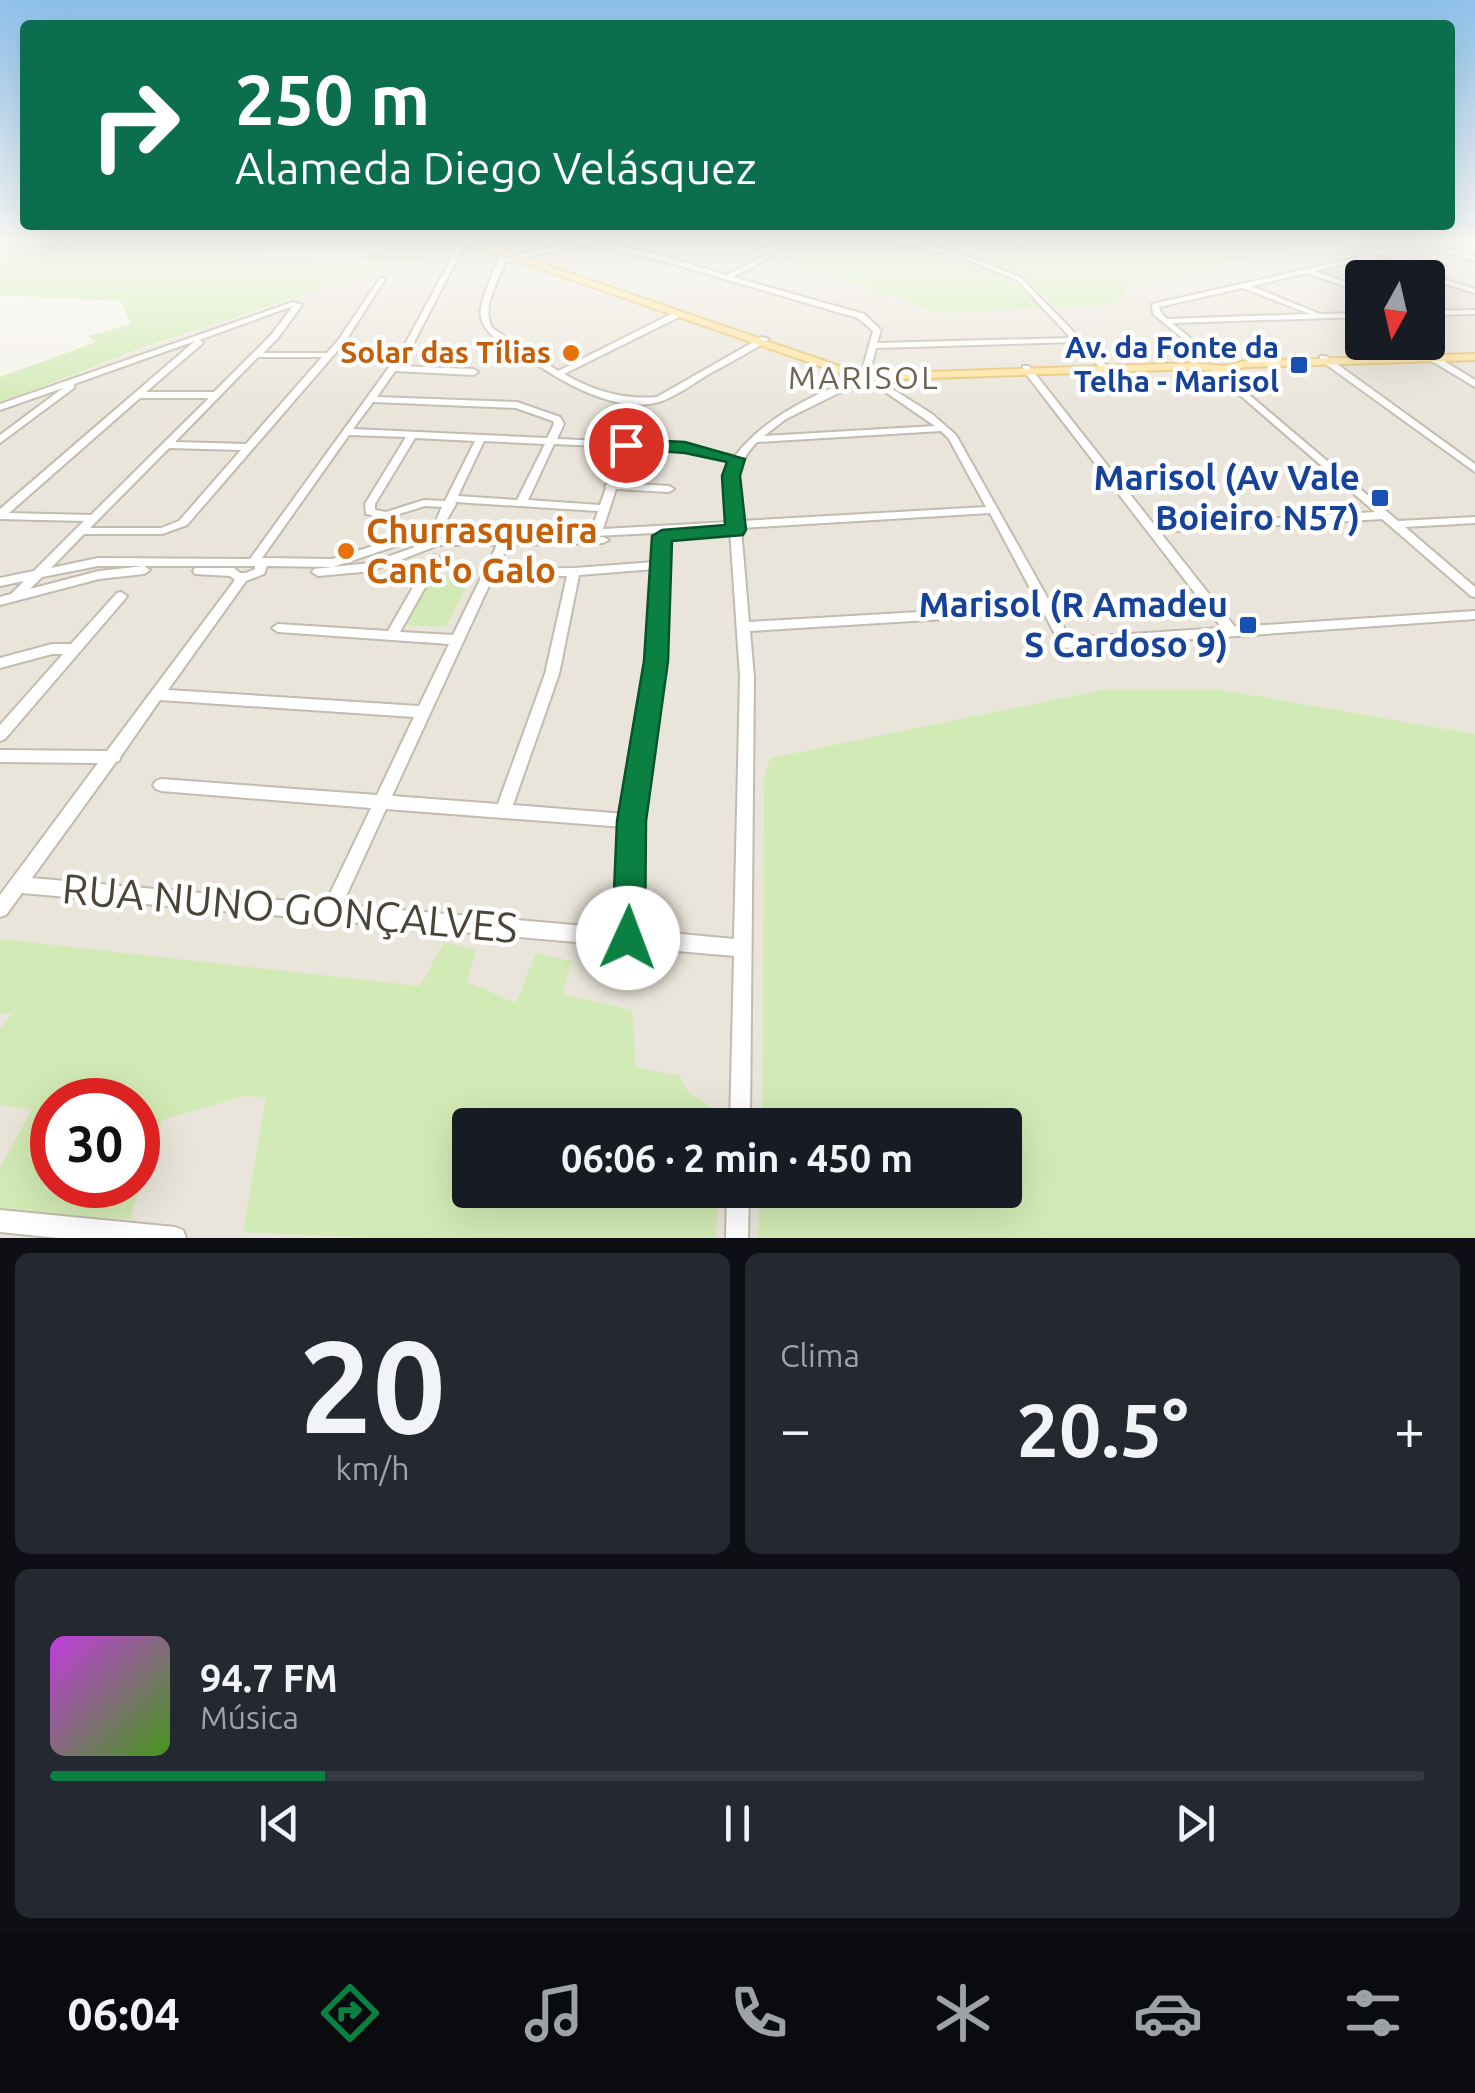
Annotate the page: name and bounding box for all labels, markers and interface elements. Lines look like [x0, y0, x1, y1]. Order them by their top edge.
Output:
icon: right [70, 60, 200, 190]
text: 250 m [235, 60, 430, 138]
text: Alameda Diego Velásquez [235, 142, 757, 193]
north arrow [1345, 260, 1445, 360]
map controls [1345, 260, 1445, 360]
place label: Av. da Fonte da Telha - Marisol [1065, 330, 1279, 398]
place label: Solar das Tílias [340, 335, 551, 369]
marker: Solar das Tílias [560, 342, 582, 364]
marker: Av. da Fonte da Telha - Marisol [1288, 354, 1310, 376]
district label: MARISOL [788, 359, 940, 395]
pin [584, 403, 669, 488]
icon: arrive [599, 418, 654, 473]
place label: Marisol (Av Vale Boieiro N57) [1093, 457, 1360, 537]
marker: Marisol (Av Vale Boieiro N57) [1369, 487, 1391, 509]
place label: Churrasqueira Cant'o Galo [366, 510, 598, 590]
marker: Churrasqueira Cant'o Galo [335, 540, 357, 562]
place label: Marisol (R Amadeu S Cardoso 9) [918, 584, 1228, 664]
marker: Marisol (R Amadeu S Cardoso 9) [1237, 614, 1259, 636]
street label: RUA NUNO GONÇALVES [60, 864, 520, 951]
position arrow [576, 886, 680, 990]
speed limit sign: 30 [30, 1078, 160, 1208]
text: 06:06 · 2 min · 450 m [561, 1137, 913, 1179]
text: 20 [299, 1312, 446, 1458]
text: Clima [780, 1337, 860, 1373]
text: 20.5° [1017, 1387, 1188, 1471]
text: − [780, 1398, 811, 1459]
text: + [1394, 1398, 1425, 1459]
text: km/h [336, 1450, 409, 1486]
text: 94.7 FM [200, 1657, 338, 1699]
text: Música [200, 1699, 299, 1735]
icon: previous [252, 1796, 307, 1851]
icon: pause [710, 1796, 765, 1851]
icon: next [1168, 1796, 1223, 1851]
icon: directions [315, 1978, 385, 2048]
icon: music [519, 1978, 589, 2048]
icon: phone [724, 1978, 794, 2048]
icon: climate [928, 1978, 998, 2048]
icon: car [1133, 1978, 1203, 2048]
icon: filters [1338, 1978, 1408, 2048]
text: 06:04 [67, 1988, 180, 2039]

